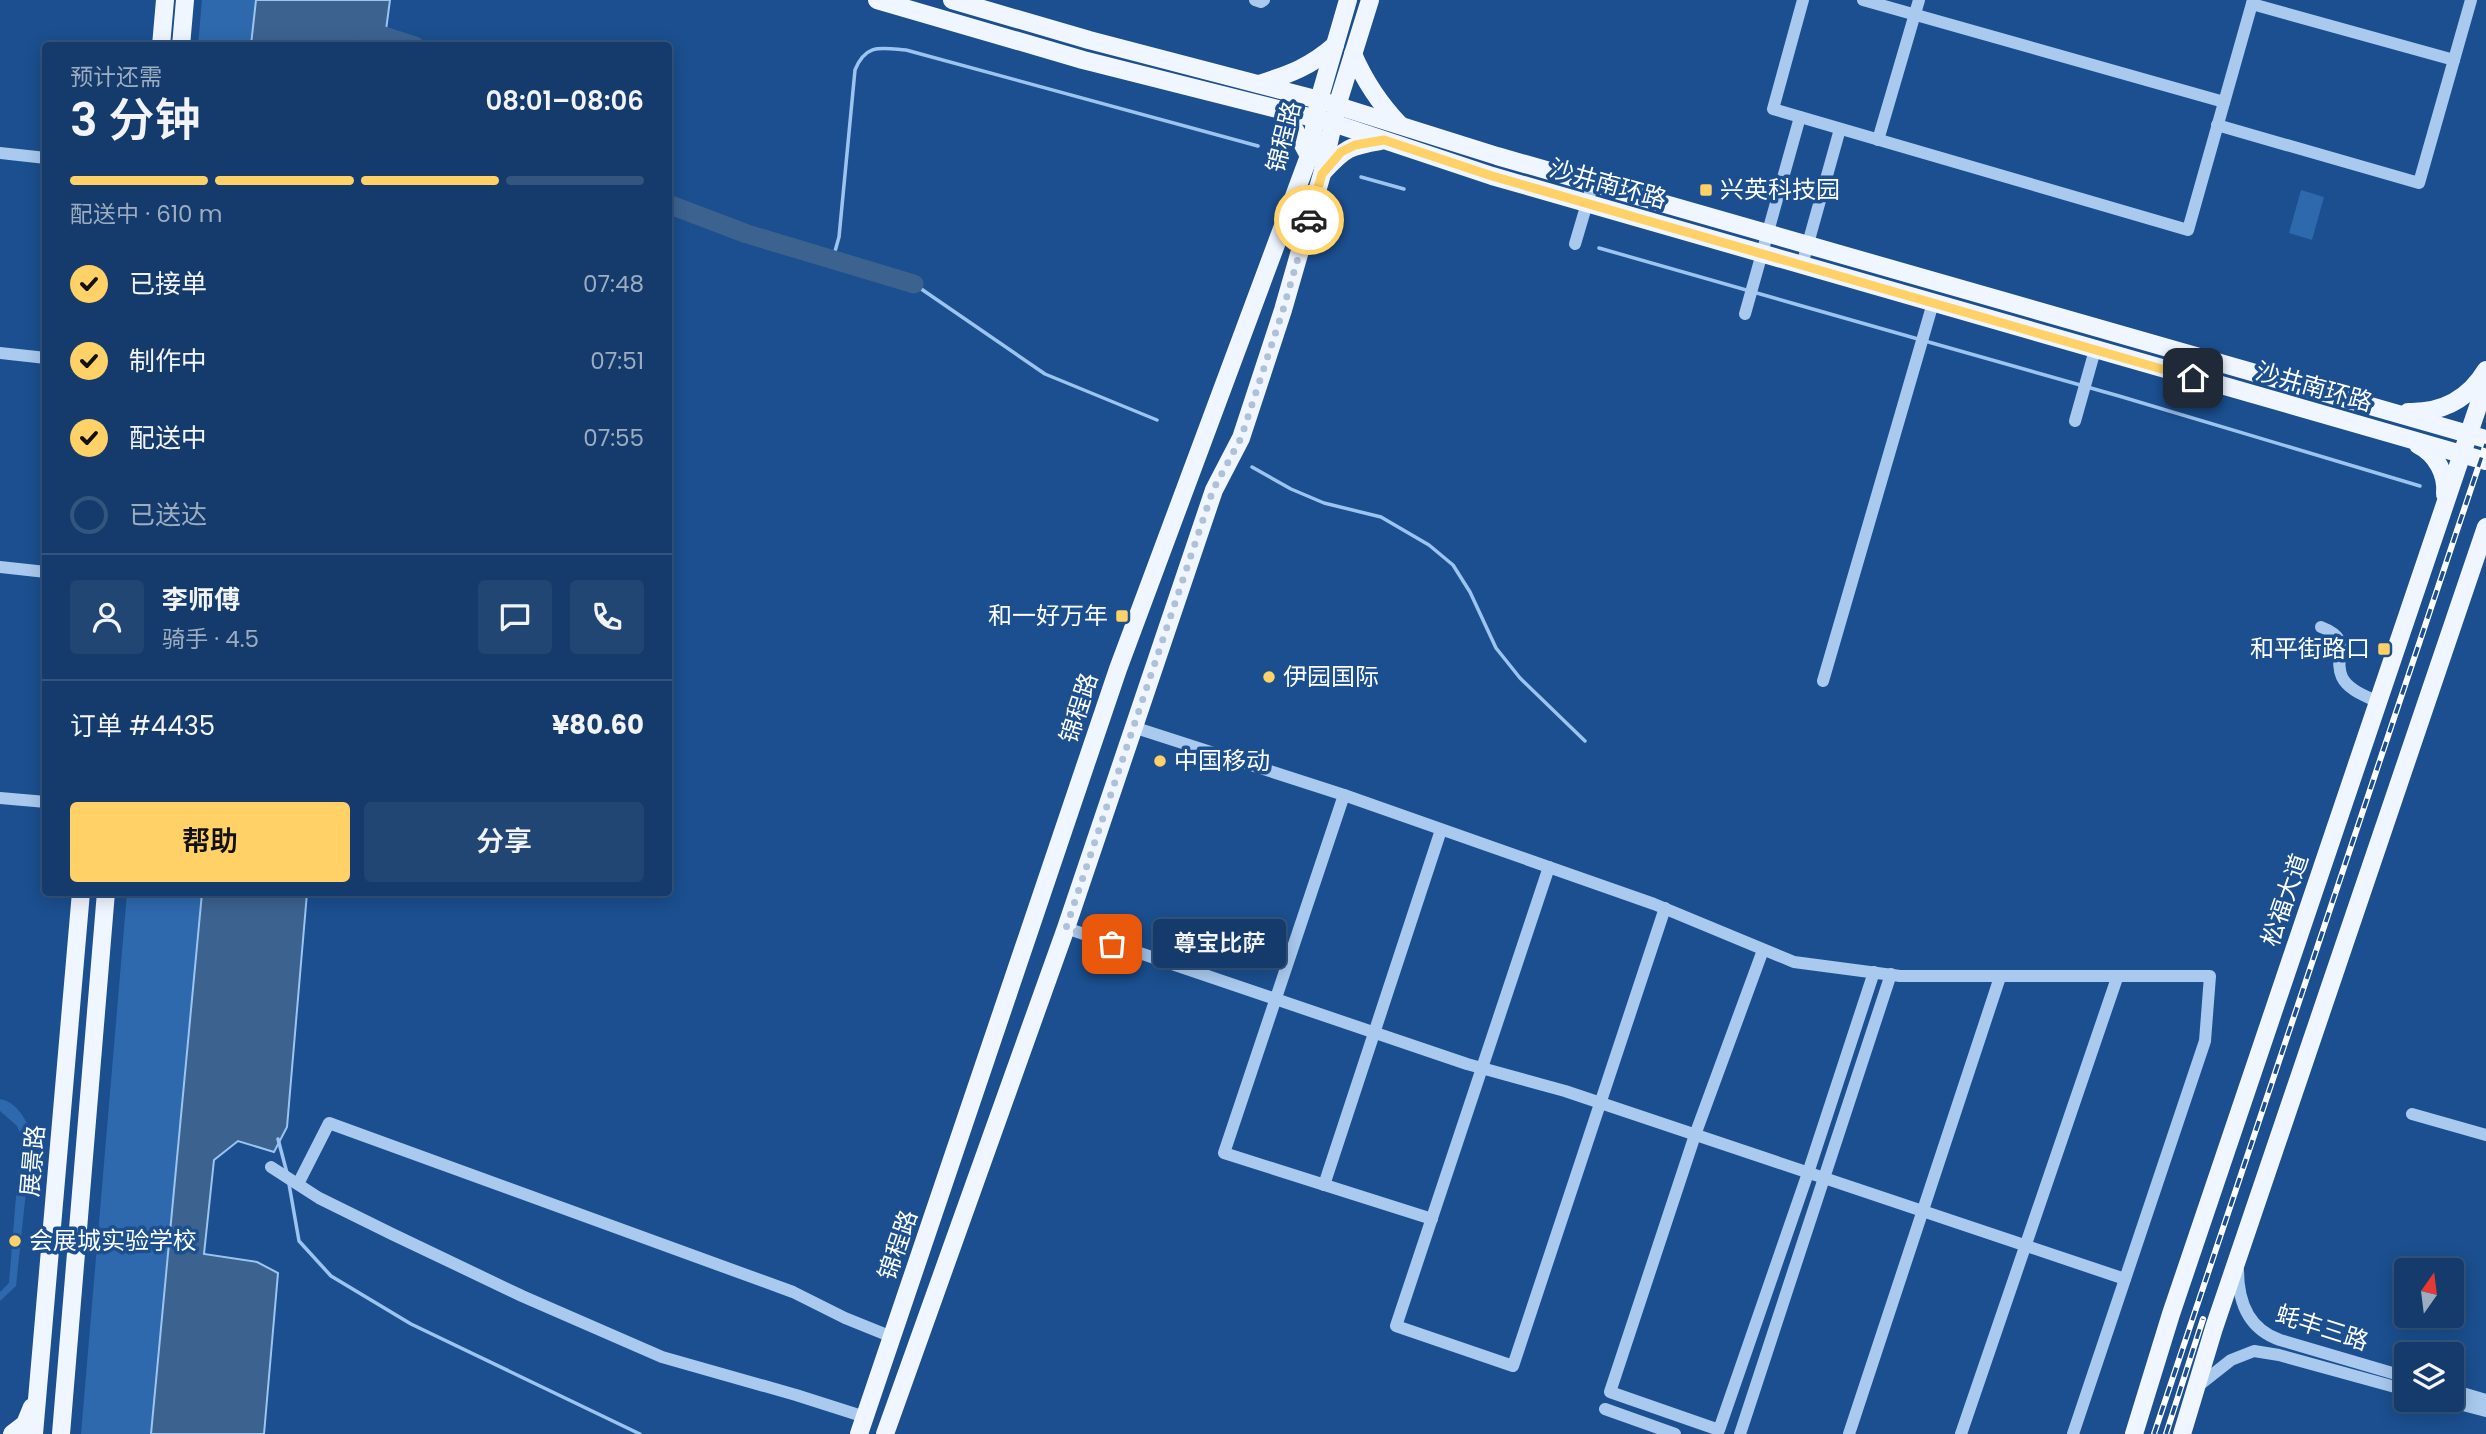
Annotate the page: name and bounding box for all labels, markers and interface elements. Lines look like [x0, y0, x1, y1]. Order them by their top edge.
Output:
text: 预计还需 [70, 61, 162, 93]
text: 08:01–08:06 [485, 83, 644, 119]
text: 3 分钟 [70, 88, 201, 152]
street label: 锦程路 [1259, 98, 1308, 176]
street label: 沙井南环路 [1546, 151, 1670, 216]
place label: 兴英科技园 [1720, 173, 1840, 206]
marker: 兴英科技园 [1698, 182, 1714, 198]
courier [1274, 185, 1344, 255]
text: 配送中 · 610 m [70, 198, 222, 230]
icon: car [1290, 201, 1328, 239]
icon: check [70, 265, 108, 303]
text: 已接单 [129, 266, 207, 302]
text: 07:48 [583, 268, 644, 300]
icon: check [70, 342, 108, 380]
text: 制作中 [129, 343, 207, 379]
text: 07:51 [590, 345, 644, 377]
pin [2163, 348, 2223, 408]
street label: 沙井南环路 [2252, 354, 2376, 419]
icon: home [2174, 359, 2212, 397]
icon: check [70, 419, 108, 457]
text: 配送中 [129, 420, 207, 456]
text: 07:55 [583, 422, 644, 454]
text: 已送达 [129, 497, 207, 533]
button: person [70, 580, 144, 654]
button: chat [478, 580, 552, 654]
button: phone [570, 580, 644, 654]
text: 李师傅 [162, 582, 240, 618]
place label: 和一好万年 [988, 599, 1108, 632]
marker: 和一好万年 [1114, 608, 1130, 624]
text: 骑手 · 4.5 [162, 623, 259, 655]
place label: 和平街路口 [2250, 632, 2370, 665]
marker: 和平街路口 [2376, 641, 2392, 657]
place label: 伊园国际 [1283, 660, 1379, 693]
street label: 锦程路 [1052, 669, 1105, 747]
marker: 伊园国际 [1261, 669, 1277, 685]
text: ¥80.60 [552, 707, 644, 743]
text: 订单 #4435 [70, 708, 215, 744]
place label: 中国移动 [1174, 744, 1270, 777]
marker: 中国移动 [1152, 753, 1168, 769]
button: 帮助 [70, 802, 350, 882]
button: 分享 [364, 802, 644, 882]
street label: 松福大道 [2253, 849, 2316, 951]
pin [1082, 914, 1142, 974]
callout: 尊宝比萨 [1154, 920, 1287, 968]
icon: bag [1093, 925, 1131, 963]
text: 尊宝比萨 [1174, 927, 1266, 959]
street label: 展景路 [13, 1124, 52, 1198]
street label: 锦程路 [870, 1205, 925, 1284]
place label: 会展城实验学校 [29, 1224, 197, 1257]
marker: 会展城实验学校 [7, 1233, 23, 1249]
north arrow [2394, 1258, 2464, 1328]
map controls [2394, 1258, 2464, 1412]
street label: 蚝丰三路 [2271, 1297, 2373, 1358]
button: layers [2394, 1342, 2464, 1412]

